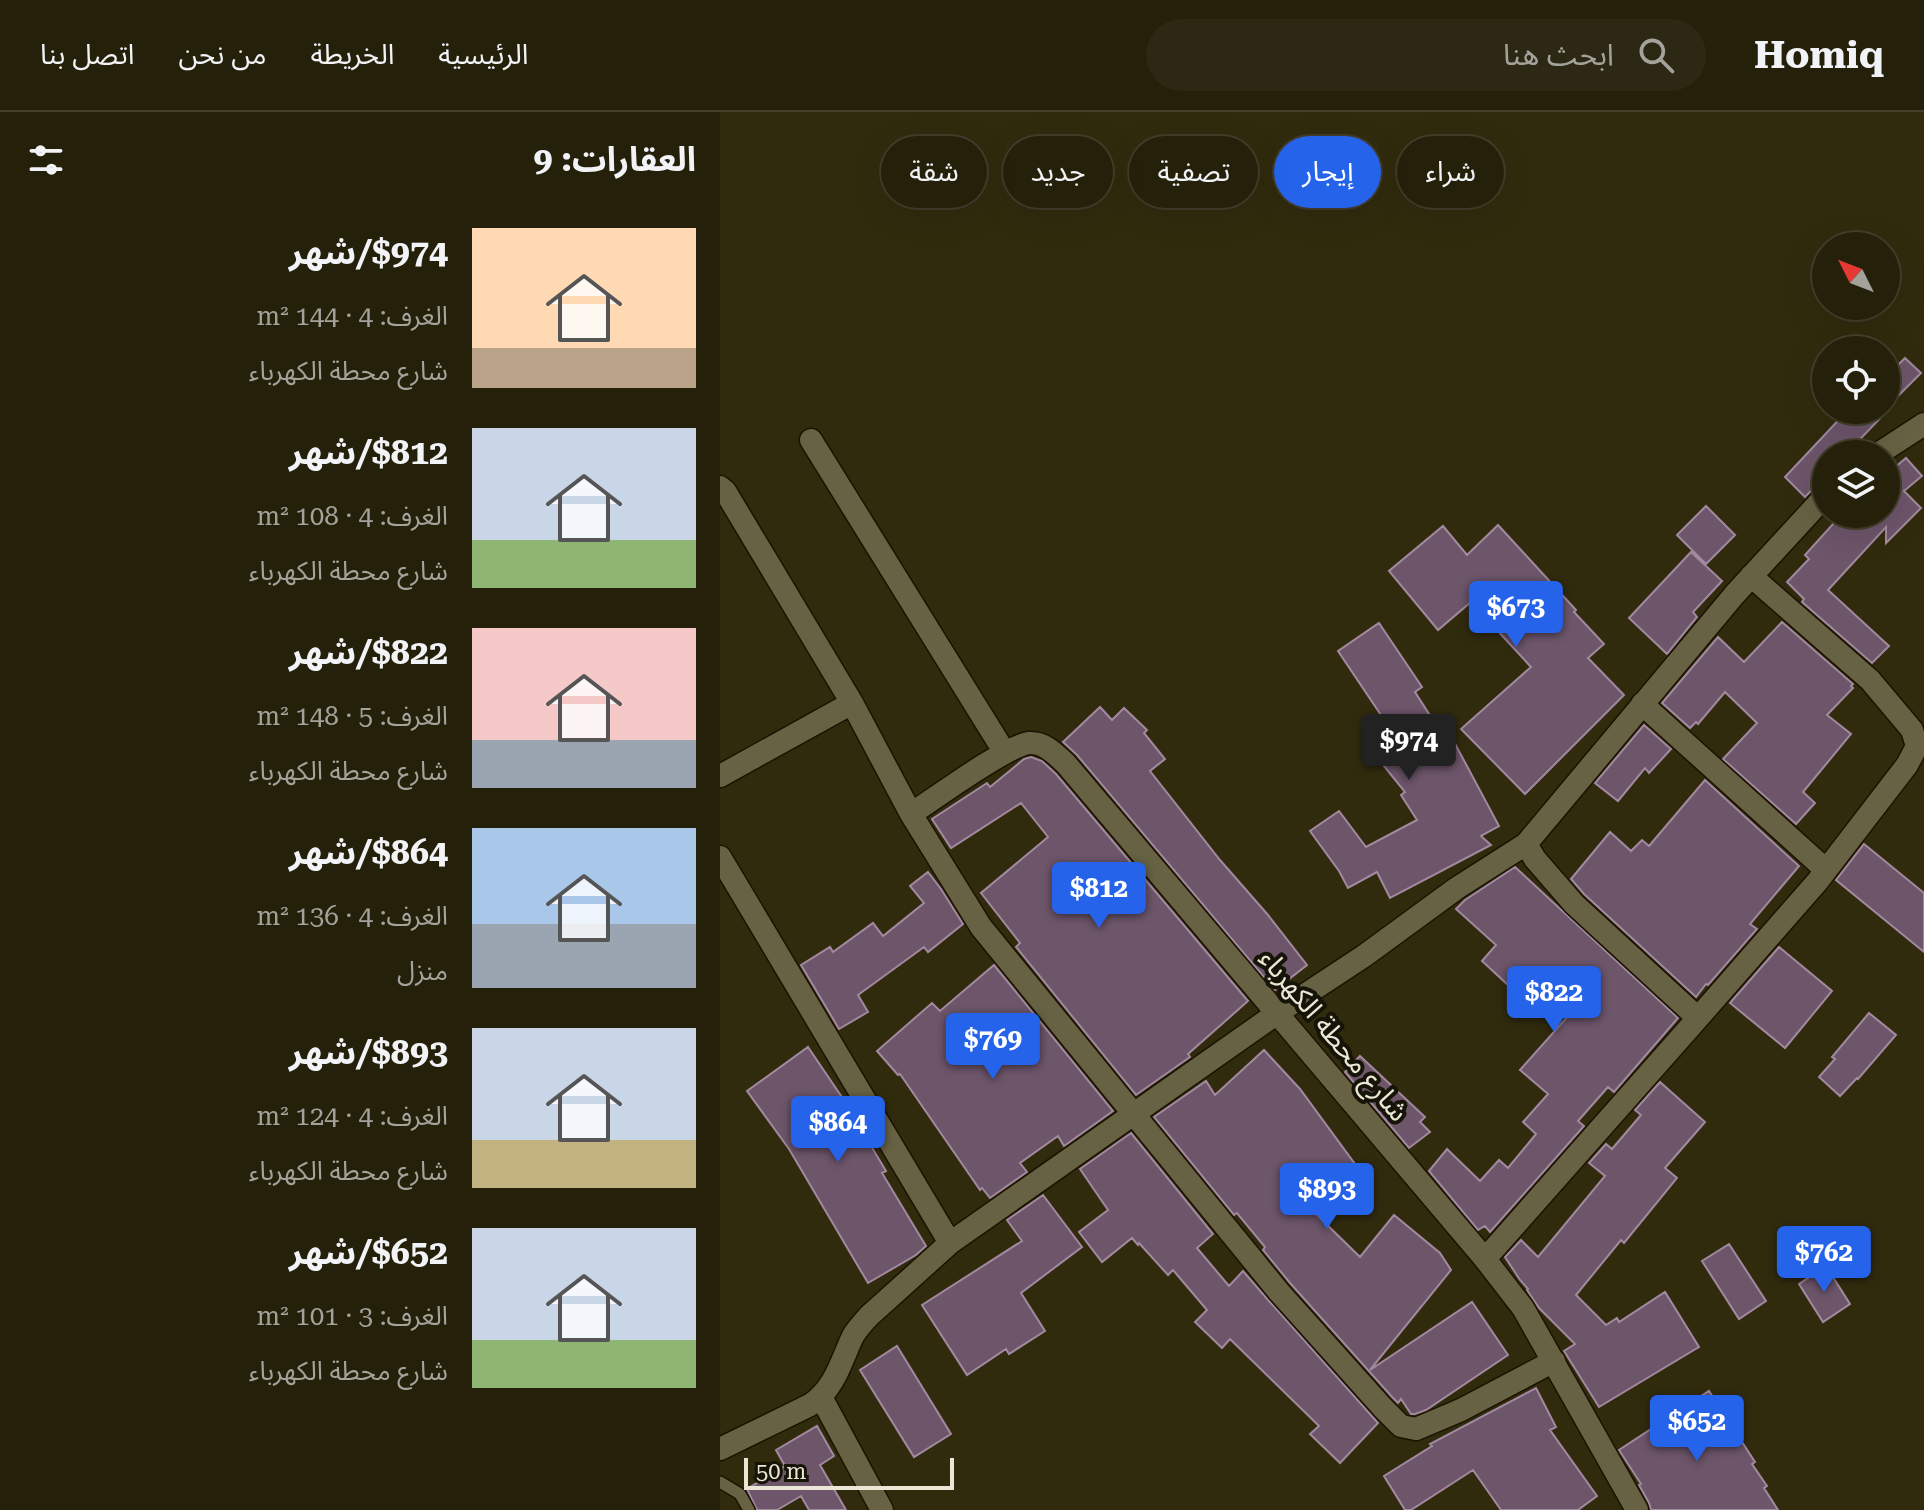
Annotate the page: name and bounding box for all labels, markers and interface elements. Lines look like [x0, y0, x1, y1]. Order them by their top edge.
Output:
search box [1146, 19, 1706, 91]
icon: search [1634, 33, 1678, 77]
text: Homiq [1754, 33, 1884, 77]
text: ابحث هنا [1503, 37, 1614, 72]
text: اتصل بنا [40, 38, 134, 71]
text: من نحن [178, 38, 266, 71]
text: الخريطة [310, 38, 394, 71]
text: الرئيسية [438, 38, 528, 71]
chip: شقة [881, 136, 987, 208]
chip: جديد [1003, 136, 1113, 208]
chip: تصفية [1129, 136, 1258, 208]
chip: إيجار [1274, 136, 1381, 208]
chip: شراء [1397, 136, 1504, 208]
icon: filters [24, 138, 68, 182]
text: العقارات: 9 [534, 139, 696, 179]
text: $974/شهر [289, 232, 448, 272]
north arrow [1812, 232, 1900, 320]
map controls [1812, 232, 1900, 528]
icon: home [536, 260, 632, 356]
text: الغرف: 4 · 144 m² [256, 301, 448, 331]
button: locate [1812, 336, 1900, 424]
text: شارع محطة الكهرباء [249, 356, 448, 386]
text: $812/شهر [289, 432, 448, 472]
button: layers [1812, 440, 1900, 528]
icon: home [536, 460, 632, 556]
text: الغرف: 4 · 108 m² [256, 501, 448, 531]
text: شارع محطة الكهرباء [249, 556, 448, 586]
pin: $673 [1469, 581, 1563, 649]
text: $673 [1487, 592, 1545, 622]
text: $822/شهر [289, 632, 448, 672]
icon: home [536, 660, 632, 756]
text: الغرف: 5 · 148 m² [256, 701, 448, 731]
pin: $974 [1362, 714, 1456, 782]
text: $974 [1380, 725, 1438, 755]
text: شارع محطة الكهرباء [249, 756, 448, 786]
text: $864/شهر [289, 832, 448, 872]
icon: home [536, 860, 632, 956]
pin: $812 [1052, 862, 1146, 930]
text: $812 [1070, 873, 1128, 903]
text: الغرف: 4 · 136 m² [256, 901, 448, 931]
street label: شارع محطة الكهرباء [1249, 942, 1416, 1130]
text: منزل [397, 956, 448, 986]
pin: $822 [1507, 966, 1601, 1034]
text: $822 [1525, 977, 1583, 1007]
pin: $769 [946, 1013, 1040, 1081]
text: $769 [964, 1024, 1022, 1054]
text: $893/شهر [289, 1032, 448, 1072]
icon: home [536, 1060, 632, 1156]
pin: $864 [791, 1096, 885, 1164]
text: الغرف: 4 · 124 m² [256, 1101, 448, 1131]
text: $864 [809, 1107, 867, 1137]
text: شارع محطة الكهرباء [249, 1156, 448, 1186]
pin: $893 [1280, 1163, 1374, 1231]
text: $893 [1298, 1174, 1356, 1204]
pin: $762 [1777, 1226, 1871, 1294]
text: $652/شهر [289, 1232, 448, 1272]
text: $762 [1795, 1237, 1853, 1267]
icon: home [536, 1260, 632, 1356]
text: الغرف: 3 · 101 m² [256, 1301, 448, 1331]
text: شارع محطة الكهرباء [249, 1356, 448, 1386]
pin: $652 [1650, 1395, 1744, 1463]
text: $652 [1668, 1406, 1726, 1436]
scale bar [744, 1454, 954, 1490]
text: 50 m [756, 1459, 806, 1484]

